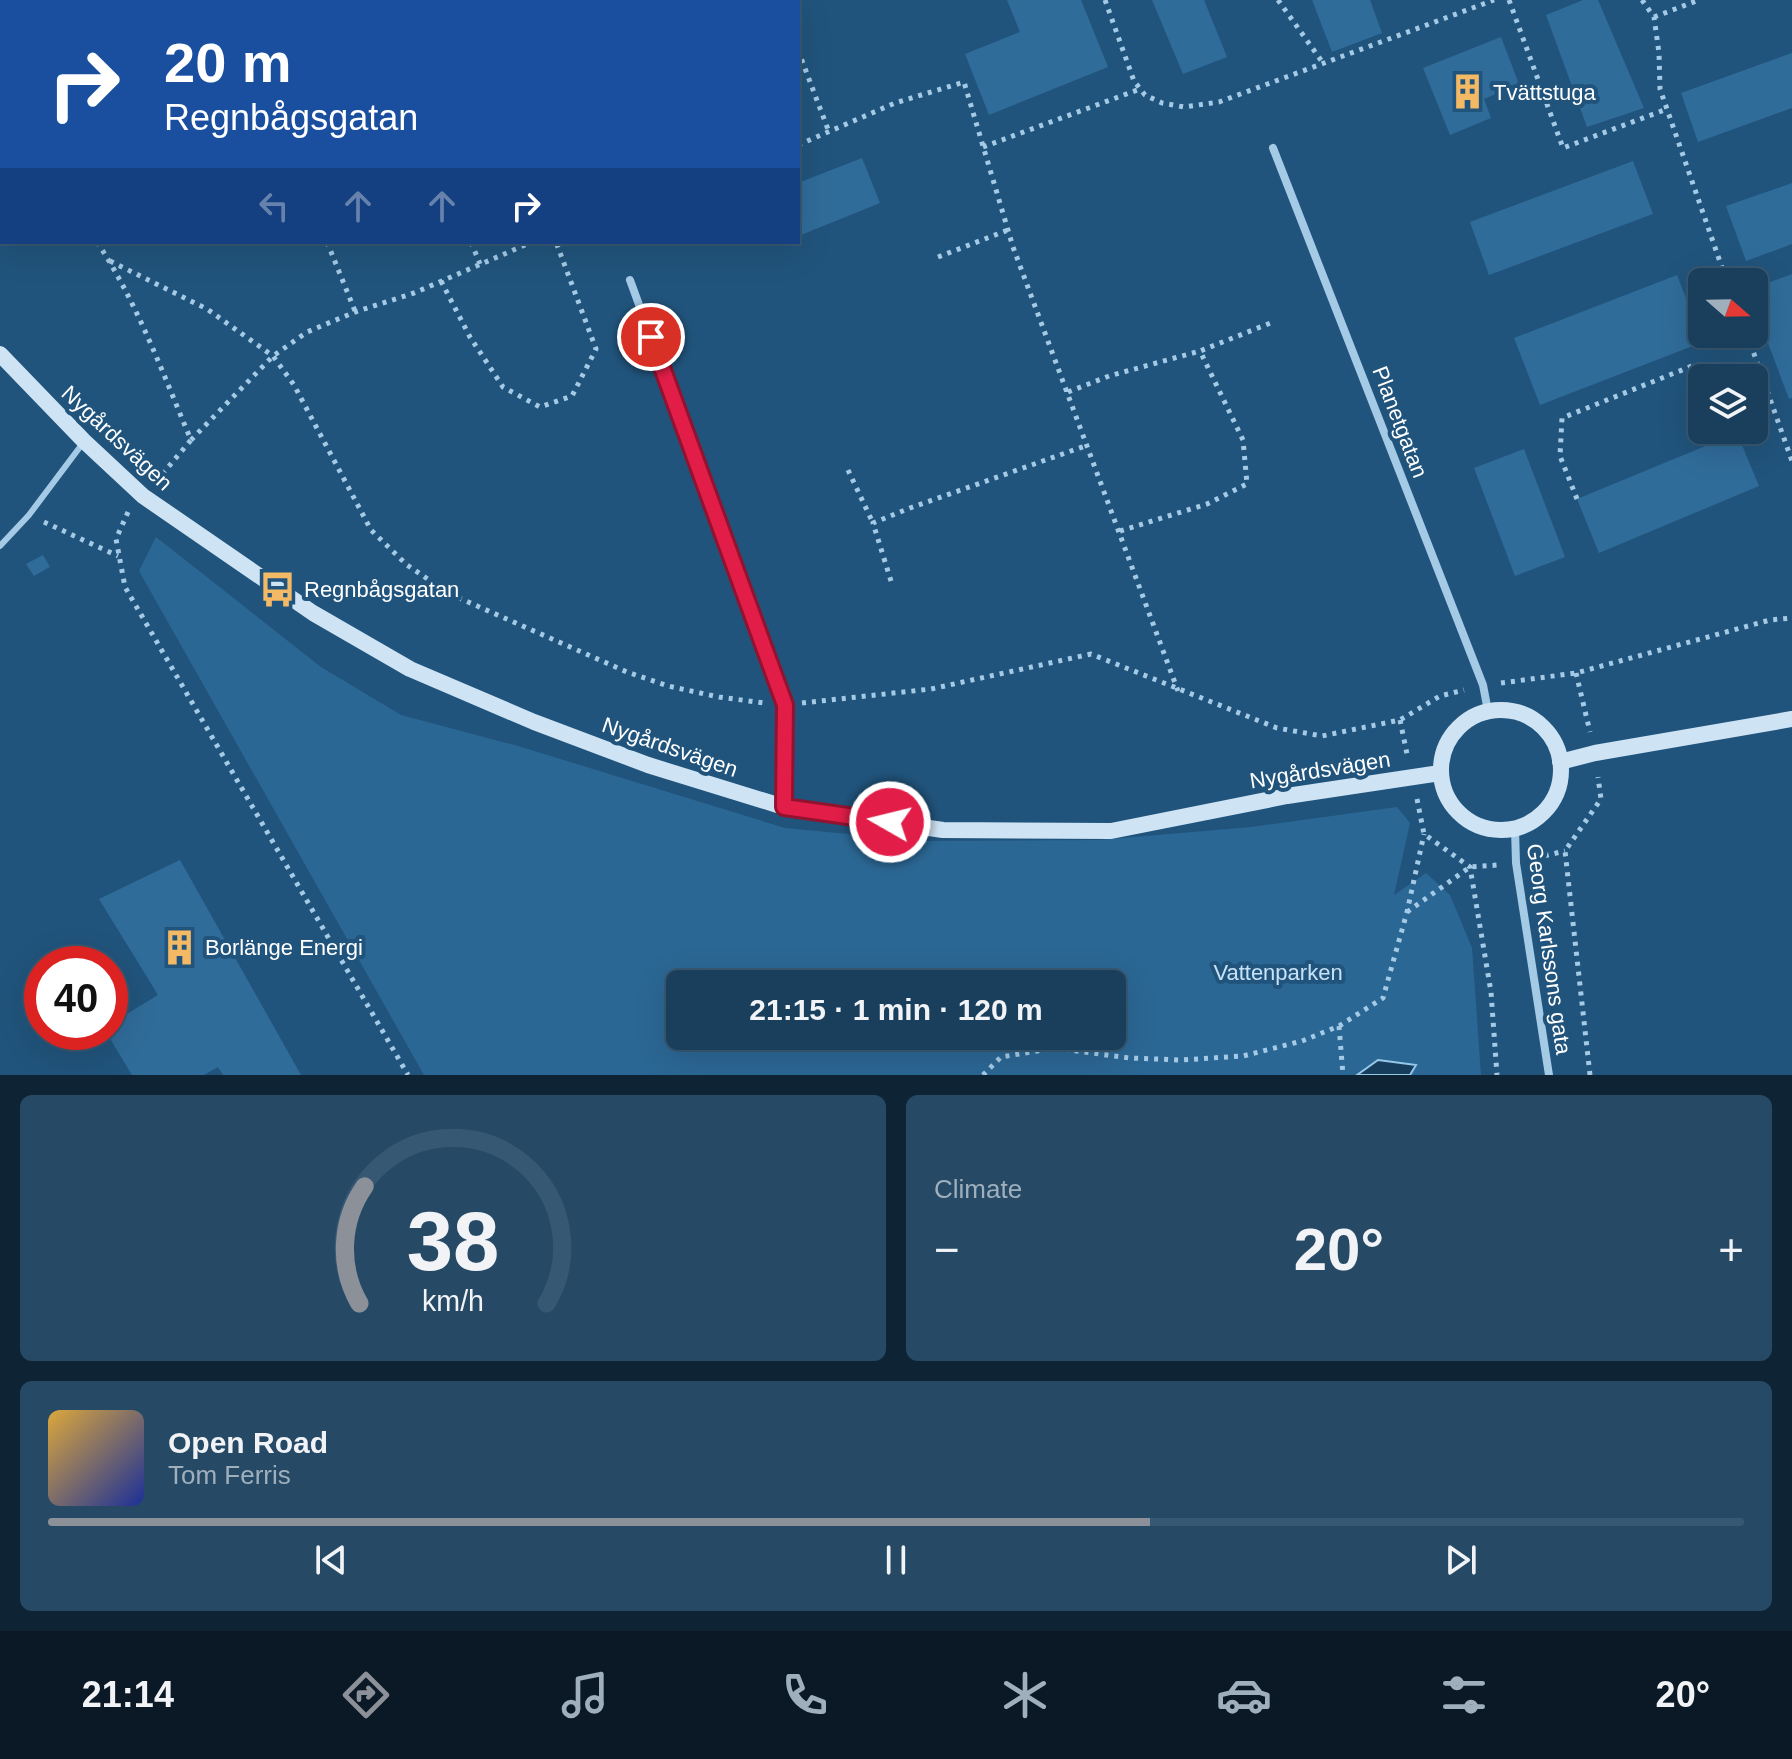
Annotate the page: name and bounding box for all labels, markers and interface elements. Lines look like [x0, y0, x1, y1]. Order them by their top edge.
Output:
text: 20 m [164, 31, 292, 94]
icon: right [32, 32, 136, 136]
building icon: Tvättstuga [1448, 73, 1486, 111]
place label: Tvättstuga [1493, 80, 1596, 105]
text: Regnbågsgatan [164, 97, 418, 138]
icon: left [252, 184, 296, 228]
icon: ahead [336, 184, 380, 228]
icon: ahead [420, 184, 464, 228]
icon: right [504, 184, 548, 228]
north arrow [1688, 268, 1768, 348]
map controls [1688, 268, 1768, 444]
pin [617, 303, 685, 371]
icon: arrive [629, 315, 673, 359]
street label: Planetgatan [1367, 363, 1433, 481]
button: layers [1688, 364, 1768, 444]
street label: Nygårdsvägen [57, 380, 177, 496]
bus stop icon: Regnbågsgatan [259, 570, 297, 608]
place label: Regnbågsgatan [304, 577, 459, 602]
street label: Nygårdsvägen [599, 712, 741, 782]
street label: Nygårdsvägen [1248, 747, 1392, 793]
position arrow [848, 780, 932, 864]
street label: Georg Karlssons gata [1522, 842, 1576, 1057]
building icon: Borlänge Energi [160, 928, 198, 966]
place label: Borlänge Energi [205, 935, 363, 960]
speed limit sign: 40 [24, 946, 128, 1050]
park label: Vattenparken [1213, 960, 1343, 985]
text: 21:15 · 1 min · 120 m [749, 993, 1043, 1026]
text: Climate [934, 1174, 1022, 1204]
text: 38 [407, 1195, 499, 1288]
text: 20° [1294, 1216, 1384, 1283]
text: − [934, 1225, 960, 1274]
text: + [1718, 1225, 1744, 1274]
text: km/h [422, 1285, 484, 1317]
text: Open Road [168, 1426, 328, 1459]
text: Tom Ferris [168, 1460, 291, 1490]
icon: previous [309, 1538, 353, 1582]
icon: pause [874, 1538, 918, 1582]
icon: next [1439, 1538, 1483, 1582]
icon: directions [338, 1667, 394, 1723]
icon: music [557, 1667, 613, 1723]
icon: phone [777, 1667, 833, 1723]
icon: climate [997, 1667, 1053, 1723]
icon: car [1216, 1667, 1272, 1723]
icon: filters [1436, 1667, 1492, 1723]
text: 21:14 [82, 1674, 174, 1715]
text: 20° [1656, 1674, 1710, 1715]

